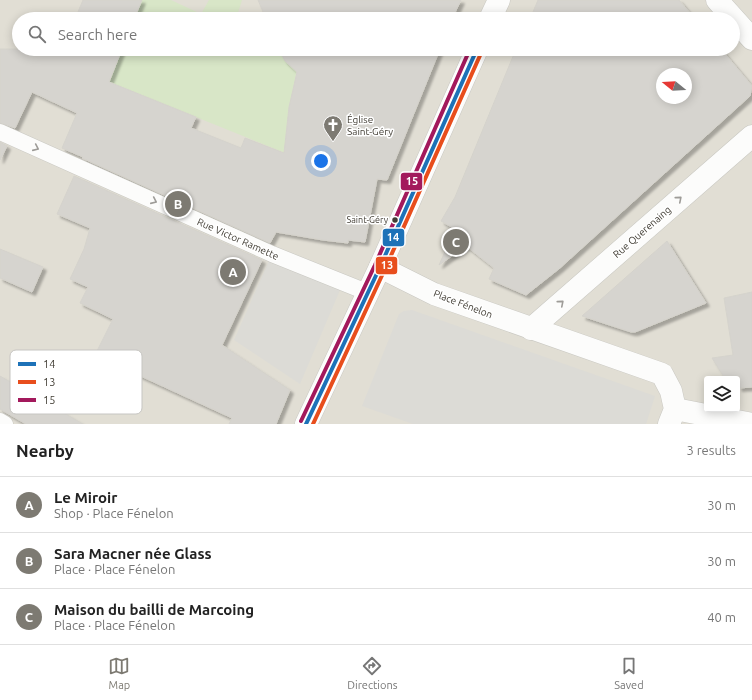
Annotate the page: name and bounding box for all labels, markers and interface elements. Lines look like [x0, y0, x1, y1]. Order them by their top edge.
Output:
search box [12, 12, 740, 56]
icon: search [26, 23, 48, 45]
text: Search here [58, 26, 137, 43]
north arrow [656, 68, 692, 104]
place label: Église Saint-Géry [347, 113, 393, 137]
church icon: Église Saint-Géry [322, 114, 344, 142]
one-way arrow [31, 143, 39, 151]
your location [311, 151, 331, 171]
line badge: 15 [400, 172, 423, 191]
text: 15 [406, 175, 418, 187]
pin: B [165, 189, 191, 219]
one-way arrow [150, 196, 157, 204]
one-way arrow [675, 197, 682, 204]
street label: Rue Querenaing [611, 204, 673, 260]
place label: Saint-Géry [347, 215, 389, 225]
marker: Saint-Géry [390, 215, 400, 225]
street label: Rue Victor Ramette [195, 216, 281, 262]
pin: C [443, 227, 469, 257]
line badge: 14 [382, 228, 405, 247]
text: 14 [387, 231, 399, 243]
line badge: 13 [375, 256, 398, 275]
pin: A [220, 257, 246, 287]
text: 13 [381, 259, 393, 271]
street label: Place Fénelon [432, 288, 494, 320]
one-way arrow [556, 301, 563, 308]
legend [10, 350, 142, 414]
text: 14 [43, 358, 55, 370]
text: 13 [43, 376, 55, 388]
map controls [704, 376, 740, 412]
button: layers [704, 376, 740, 412]
text: 15 [43, 394, 55, 406]
text: Nearby [16, 441, 74, 460]
text: 3 results [686, 443, 736, 457]
text: Le Miroir [54, 489, 117, 506]
text: A [24, 498, 34, 512]
text: 30 m [707, 498, 736, 512]
text: Shop · Place Fénelon [54, 506, 174, 520]
text: Sara Macner née Glass [54, 545, 212, 562]
text: B [25, 554, 33, 568]
text: 30 m [707, 554, 736, 568]
text: Place · Place Fénelon [54, 562, 175, 576]
text: Maison du bailli de Marcoing [54, 601, 254, 618]
text: C [25, 610, 33, 624]
text: 40 m [707, 610, 736, 624]
text: Place · Place Fénelon [54, 618, 175, 632]
tab: Map [108, 655, 130, 691]
tab: Directions [347, 655, 398, 691]
tab: Saved [614, 655, 644, 691]

